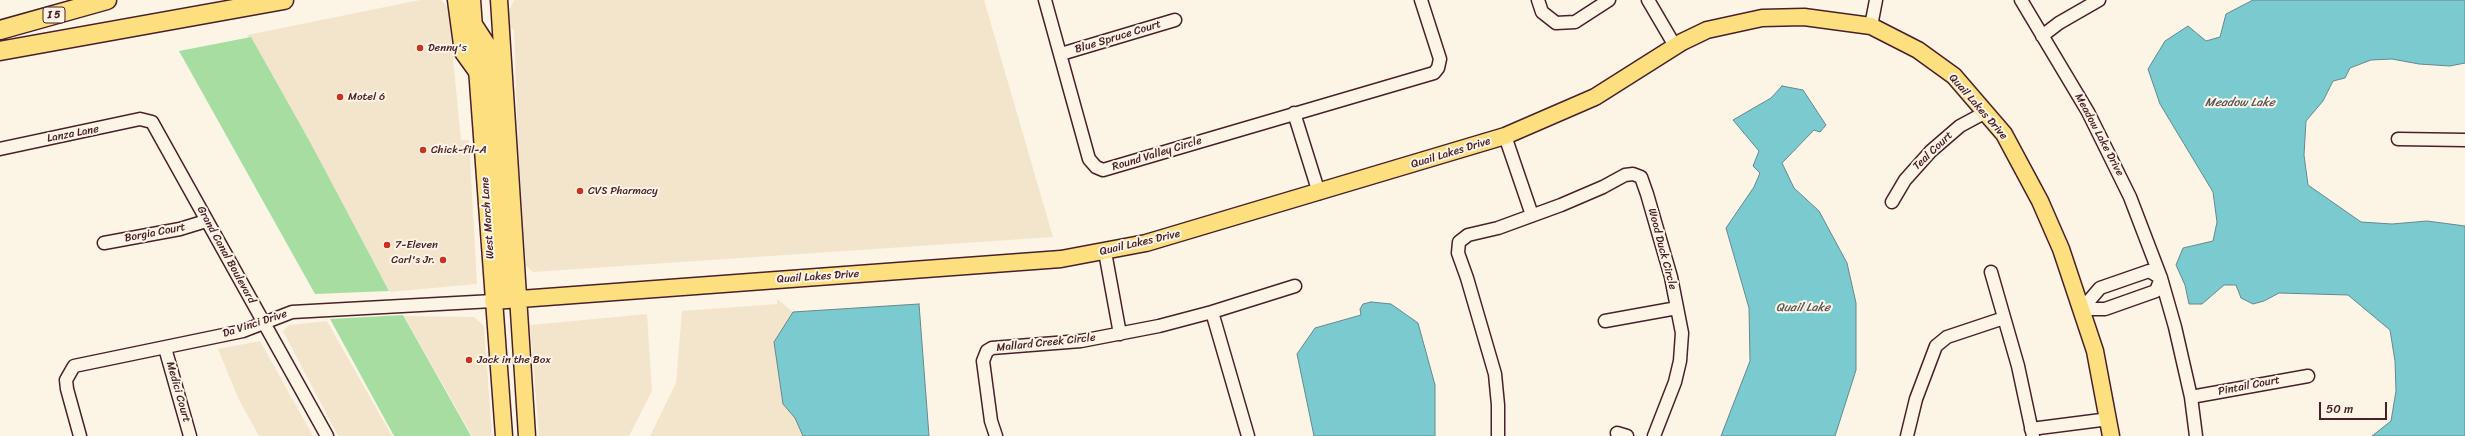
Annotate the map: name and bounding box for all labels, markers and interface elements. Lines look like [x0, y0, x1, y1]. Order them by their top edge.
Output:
road number: I 5 [43, 7, 65, 23]
street label: Blue Spruce Court [1073, 18, 1163, 56]
place label: Denny's [428, 41, 467, 55]
marker: Denny's [415, 43, 425, 53]
street label: Quail Lakes Drive [1946, 72, 2010, 142]
place label: Motel 6 [348, 90, 385, 104]
street label: Meadow Lake Drive [2072, 91, 2126, 179]
marker: Motel 6 [335, 92, 345, 102]
water label: Meadow Lake [2205, 96, 2275, 110]
street label: Lanza Lane [46, 123, 100, 145]
street label: Teal Court [1910, 129, 1956, 173]
street label: Round Valley Circle [1111, 134, 1203, 174]
street label: Quail Lakes Drive [1410, 135, 1492, 171]
place label: Chick-fil-A [431, 143, 487, 157]
marker: Chick-fil-A [418, 145, 428, 155]
street label: West March Lane [479, 177, 497, 259]
place label: CVS Pharmacy [588, 184, 658, 198]
marker: CVS Pharmacy [575, 186, 585, 196]
street label: Grand Canal Boulevard [194, 204, 258, 306]
street label: Wood Duck Circle [1645, 207, 1679, 291]
street label: Borgia Court [123, 221, 187, 245]
street label: Quail Lakes Drive [1098, 227, 1182, 259]
place label: 7-Eleven [395, 238, 438, 252]
marker: 7-Eleven [382, 240, 392, 250]
place label: Carl's Jr. [391, 253, 435, 267]
marker: Carl's Jr. [438, 255, 448, 265]
street label: Quail Lakes Drive [776, 268, 860, 286]
water label: Quail Lake [1776, 301, 1830, 315]
street label: Da Vinci Drive [221, 307, 289, 341]
street label: Mallard Creek Circle [996, 331, 1096, 355]
place label: Jack in the Box [477, 353, 551, 367]
marker: Jack in the Box [464, 355, 474, 365]
street label: Medici Court [163, 360, 193, 424]
street label: Pintail Court [2217, 374, 2281, 398]
scale bar [2321, 394, 2389, 420]
text: 50 m [2326, 398, 2353, 420]

